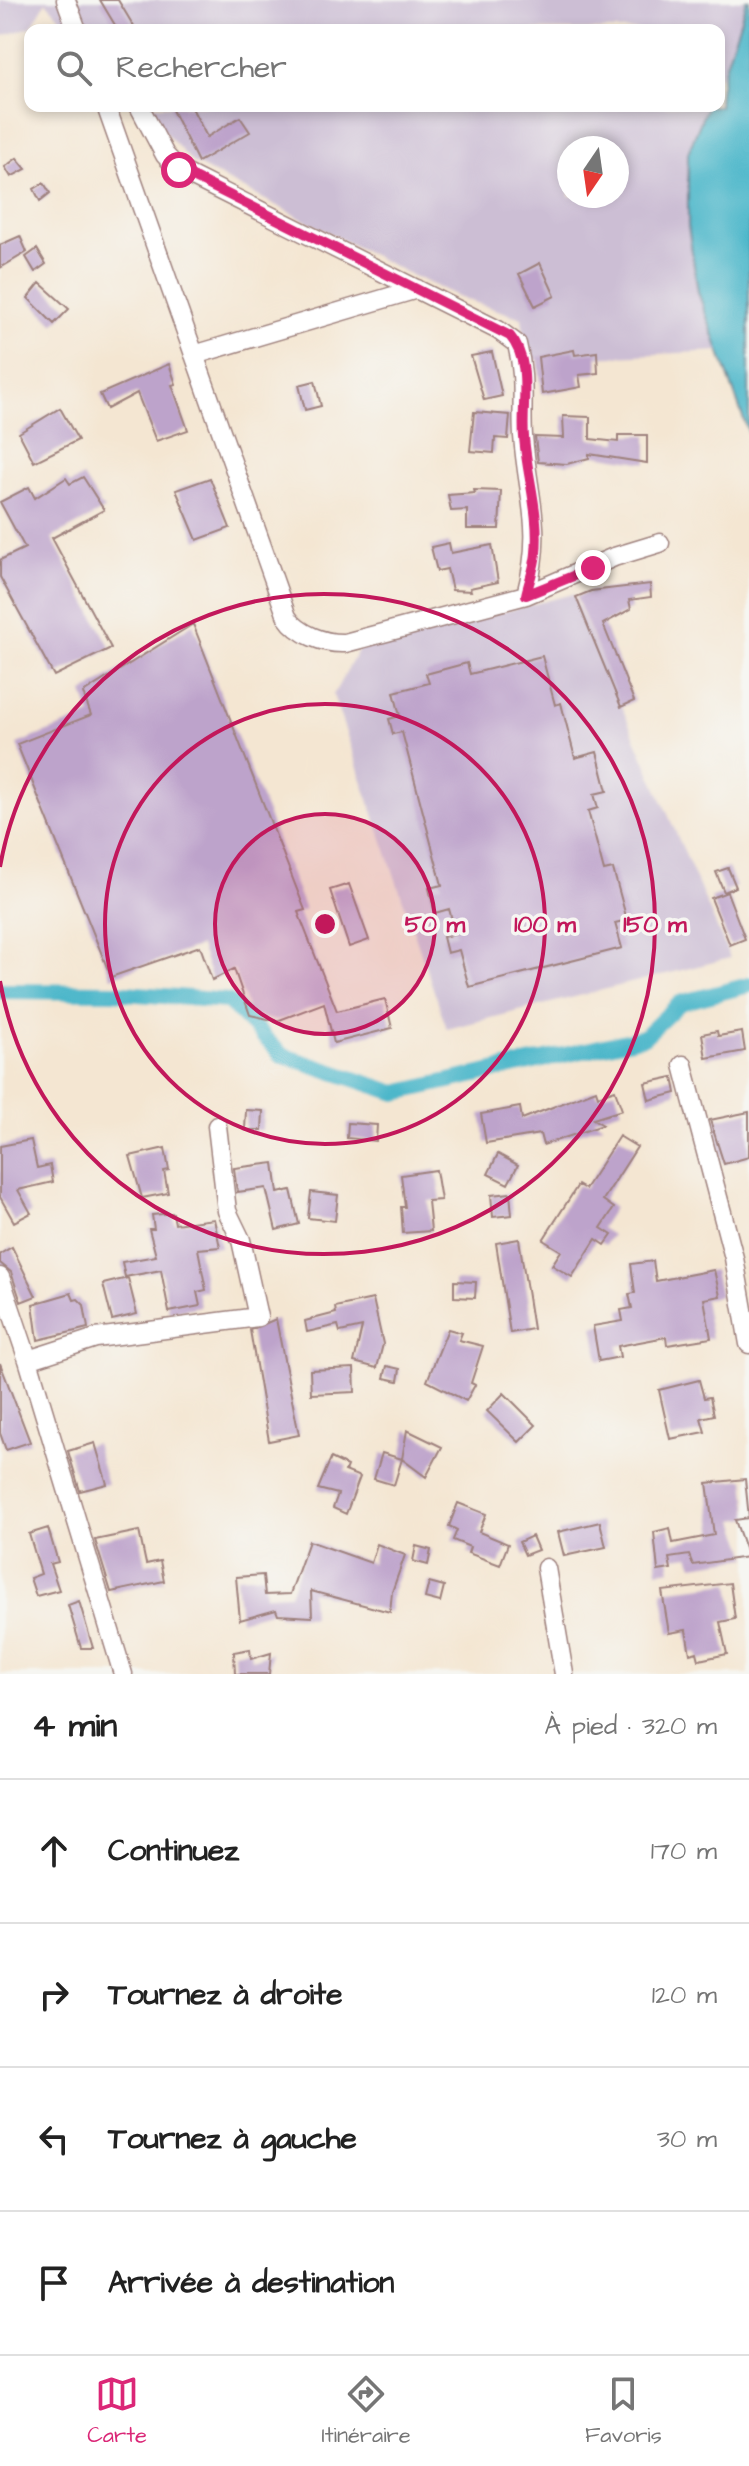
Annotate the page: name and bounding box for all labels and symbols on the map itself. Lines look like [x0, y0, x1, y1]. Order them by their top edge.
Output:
north arrow [557, 136, 629, 208]
route start [161, 152, 197, 188]
route end [575, 550, 611, 586]
text: 50 m [405, 908, 466, 942]
text: 100 m [514, 908, 576, 942]
text: 150 m [623, 908, 687, 942]
centre of rings [311, 910, 339, 938]

